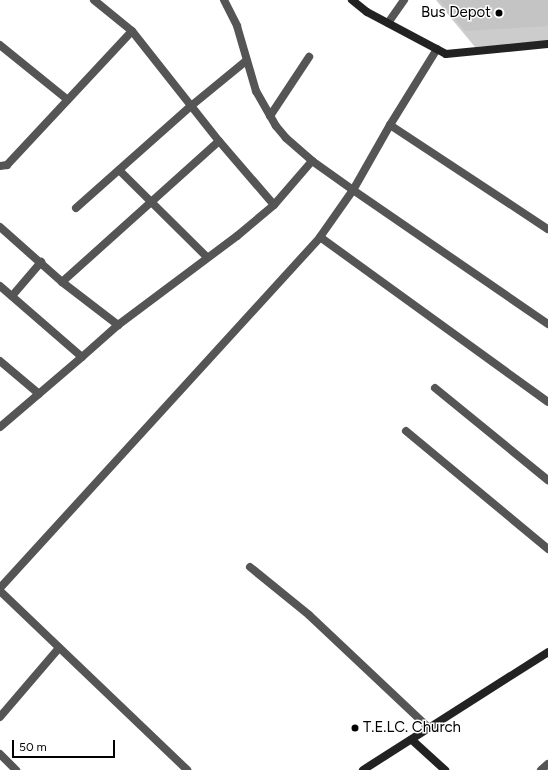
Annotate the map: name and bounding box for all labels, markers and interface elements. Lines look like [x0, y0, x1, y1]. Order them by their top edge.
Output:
place label: Bus Depot [421, 4, 491, 22]
marker: Bus Depot [494, 8, 504, 18]
place label: T.E.LC. Church [363, 719, 461, 737]
marker: T.E.LC. Church [350, 723, 360, 733]
scale bar [14, 732, 117, 758]
text: 50 m [19, 740, 47, 754]

